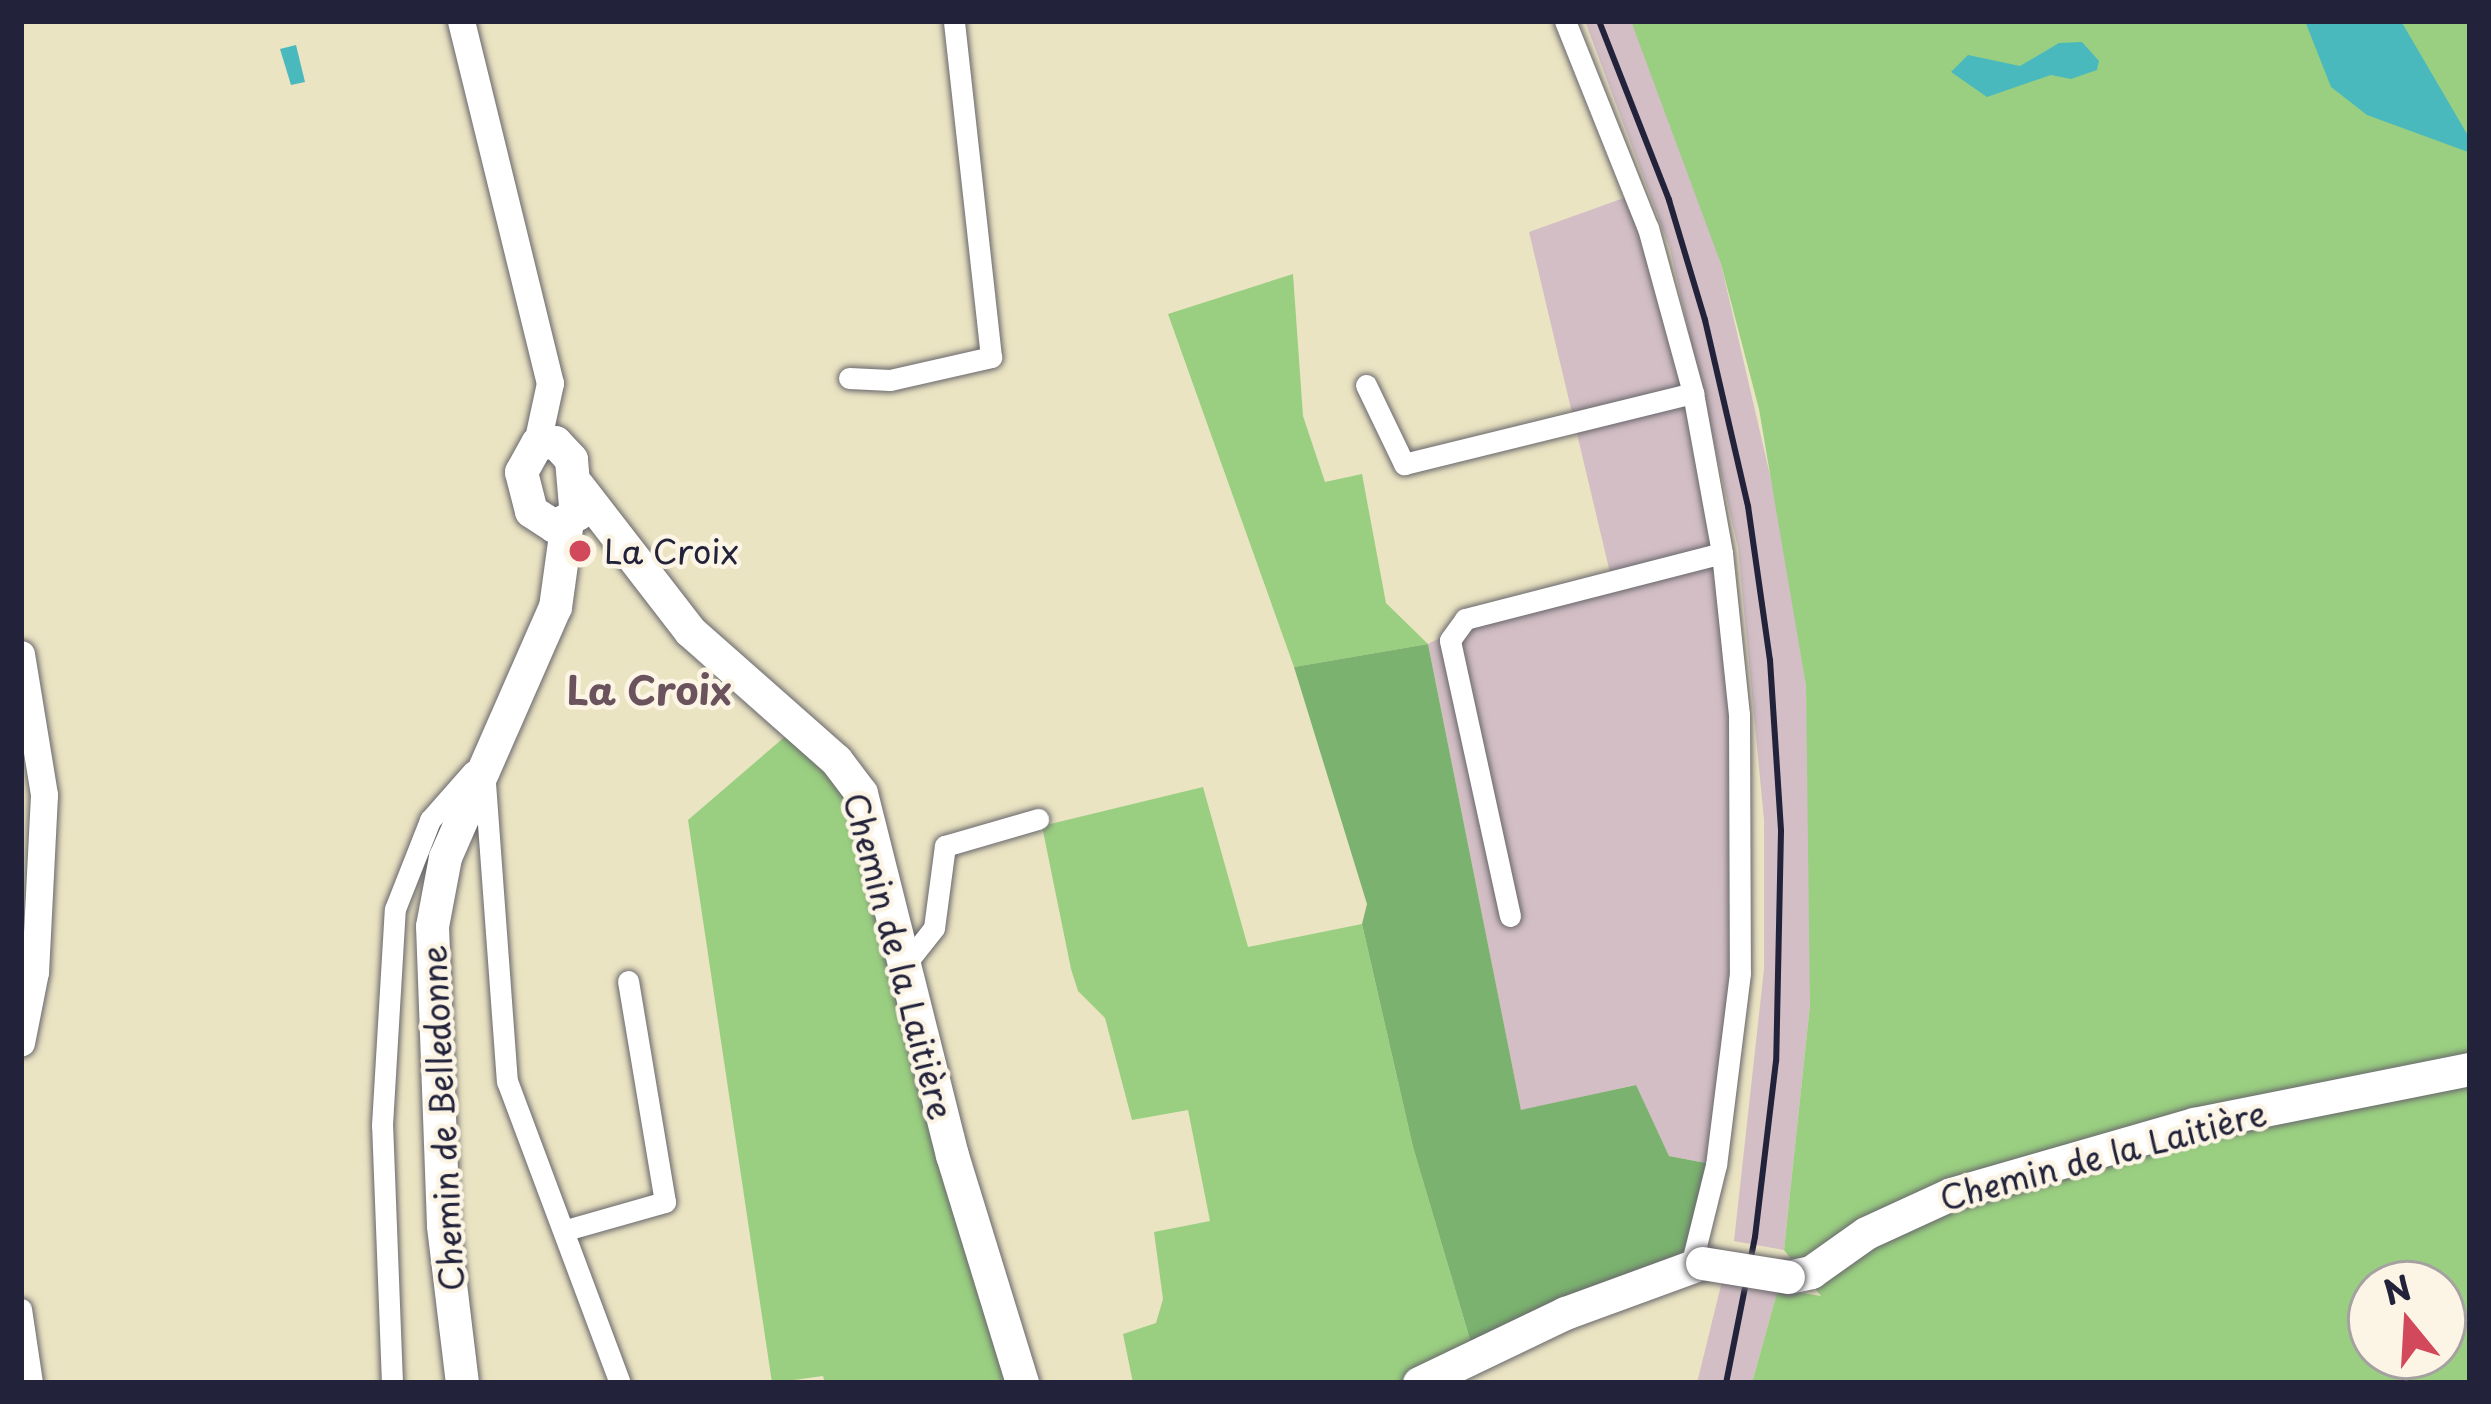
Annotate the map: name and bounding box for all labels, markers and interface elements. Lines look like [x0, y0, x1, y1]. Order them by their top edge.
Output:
place label: La Croix [604, 531, 739, 571]
marker: La Croix [567, 538, 593, 564]
district label: La Croix [566, 666, 732, 712]
street label: Chemin de la Laitière [836, 787, 962, 1125]
street label: Chemin de Belledonne [413, 943, 471, 1293]
street label: Chemin de la Laitière [1934, 1092, 2272, 1218]
north arrow [2347, 1260, 2467, 1380]
text: N [2377, 1261, 2417, 1316]

